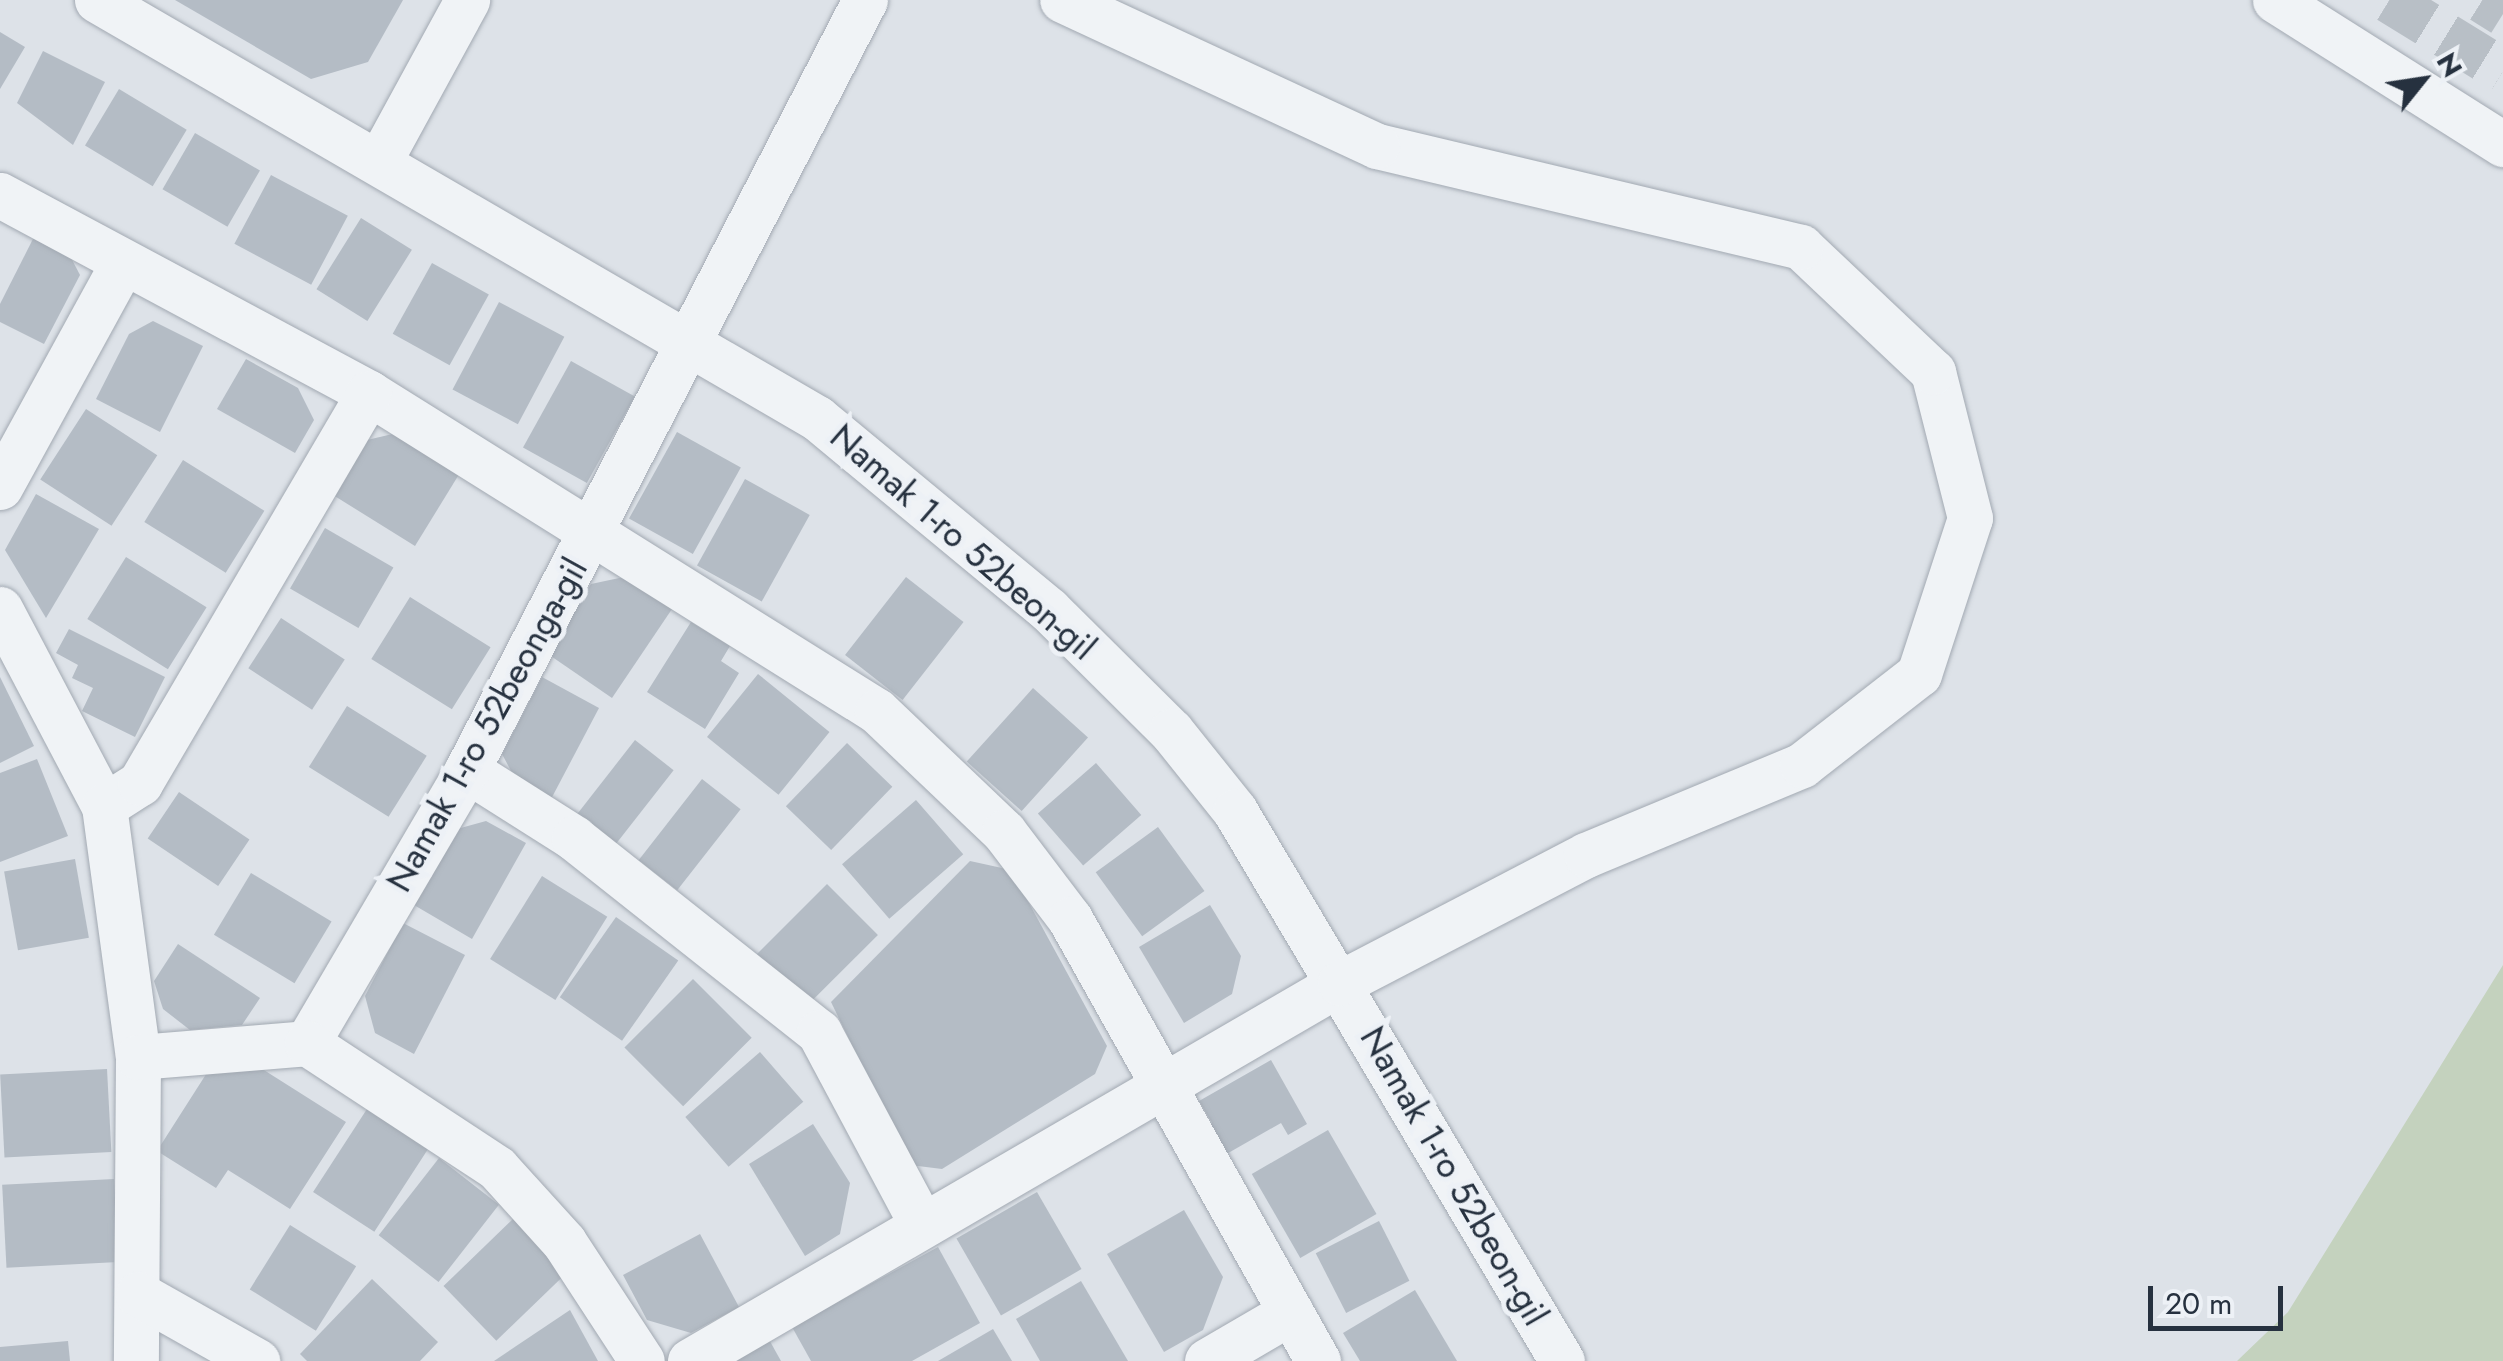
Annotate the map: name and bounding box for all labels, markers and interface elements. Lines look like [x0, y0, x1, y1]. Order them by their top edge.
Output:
north arrow [2373, 30, 2473, 130]
text: N [2426, 45, 2473, 85]
street label: Namak 1-ro 52beon-gil [822, 415, 1104, 669]
street label: Namak 1-ro 52beonga-gil [378, 551, 596, 899]
street label: Namak 1-ro 52beon-gil [1351, 1019, 1557, 1333]
scale bar [2153, 1266, 2288, 1328]
text: 20 m [2165, 1282, 2232, 1325]

